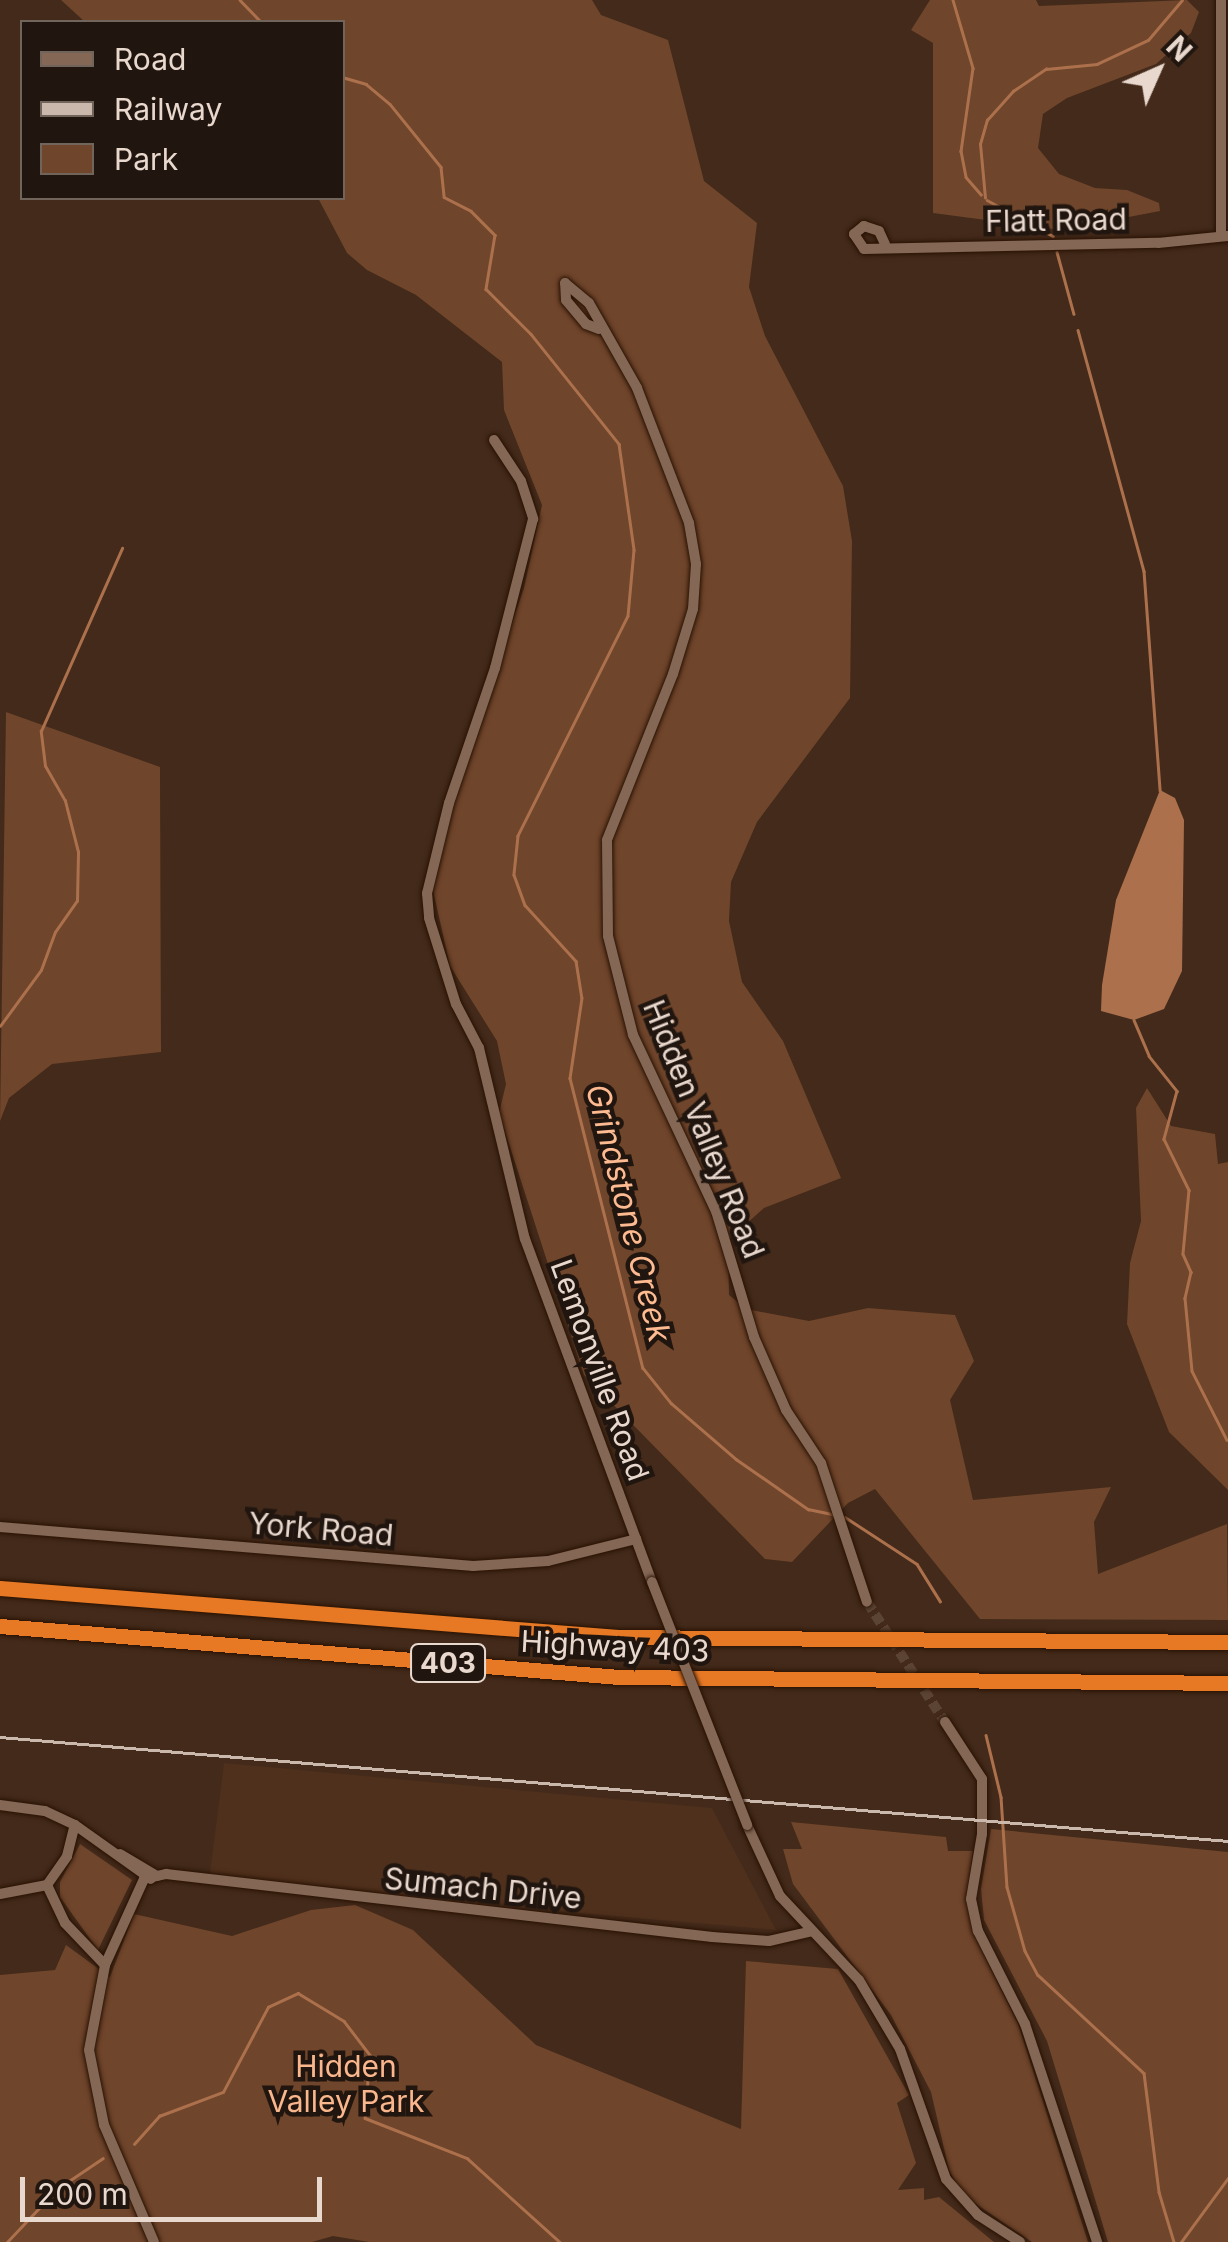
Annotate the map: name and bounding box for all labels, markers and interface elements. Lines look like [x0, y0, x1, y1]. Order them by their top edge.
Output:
legend [20, 20, 345, 200]
north arrow [1108, 20, 1208, 120]
text: N [1160, 29, 1199, 68]
text: Road [114, 41, 186, 77]
text: Railway [114, 91, 222, 127]
text: Park [114, 141, 178, 177]
street label: Flatt Road [985, 201, 1127, 239]
street label: Hidden Valley Road [636, 995, 772, 1263]
water label: Grindstone Creek [577, 1080, 679, 1346]
street label: Lemonville Road [543, 1254, 657, 1486]
street label: York Road [247, 1505, 395, 1553]
street label: Highway 403 [520, 1623, 710, 1669]
road number: 403 [408, 1640, 488, 1686]
street label: Sumach Drive [383, 1860, 583, 1916]
park label: Hidden Valley Park [268, 2048, 424, 2118]
scale bar [25, 2157, 328, 2219]
text: 200 m [37, 2176, 128, 2212]

